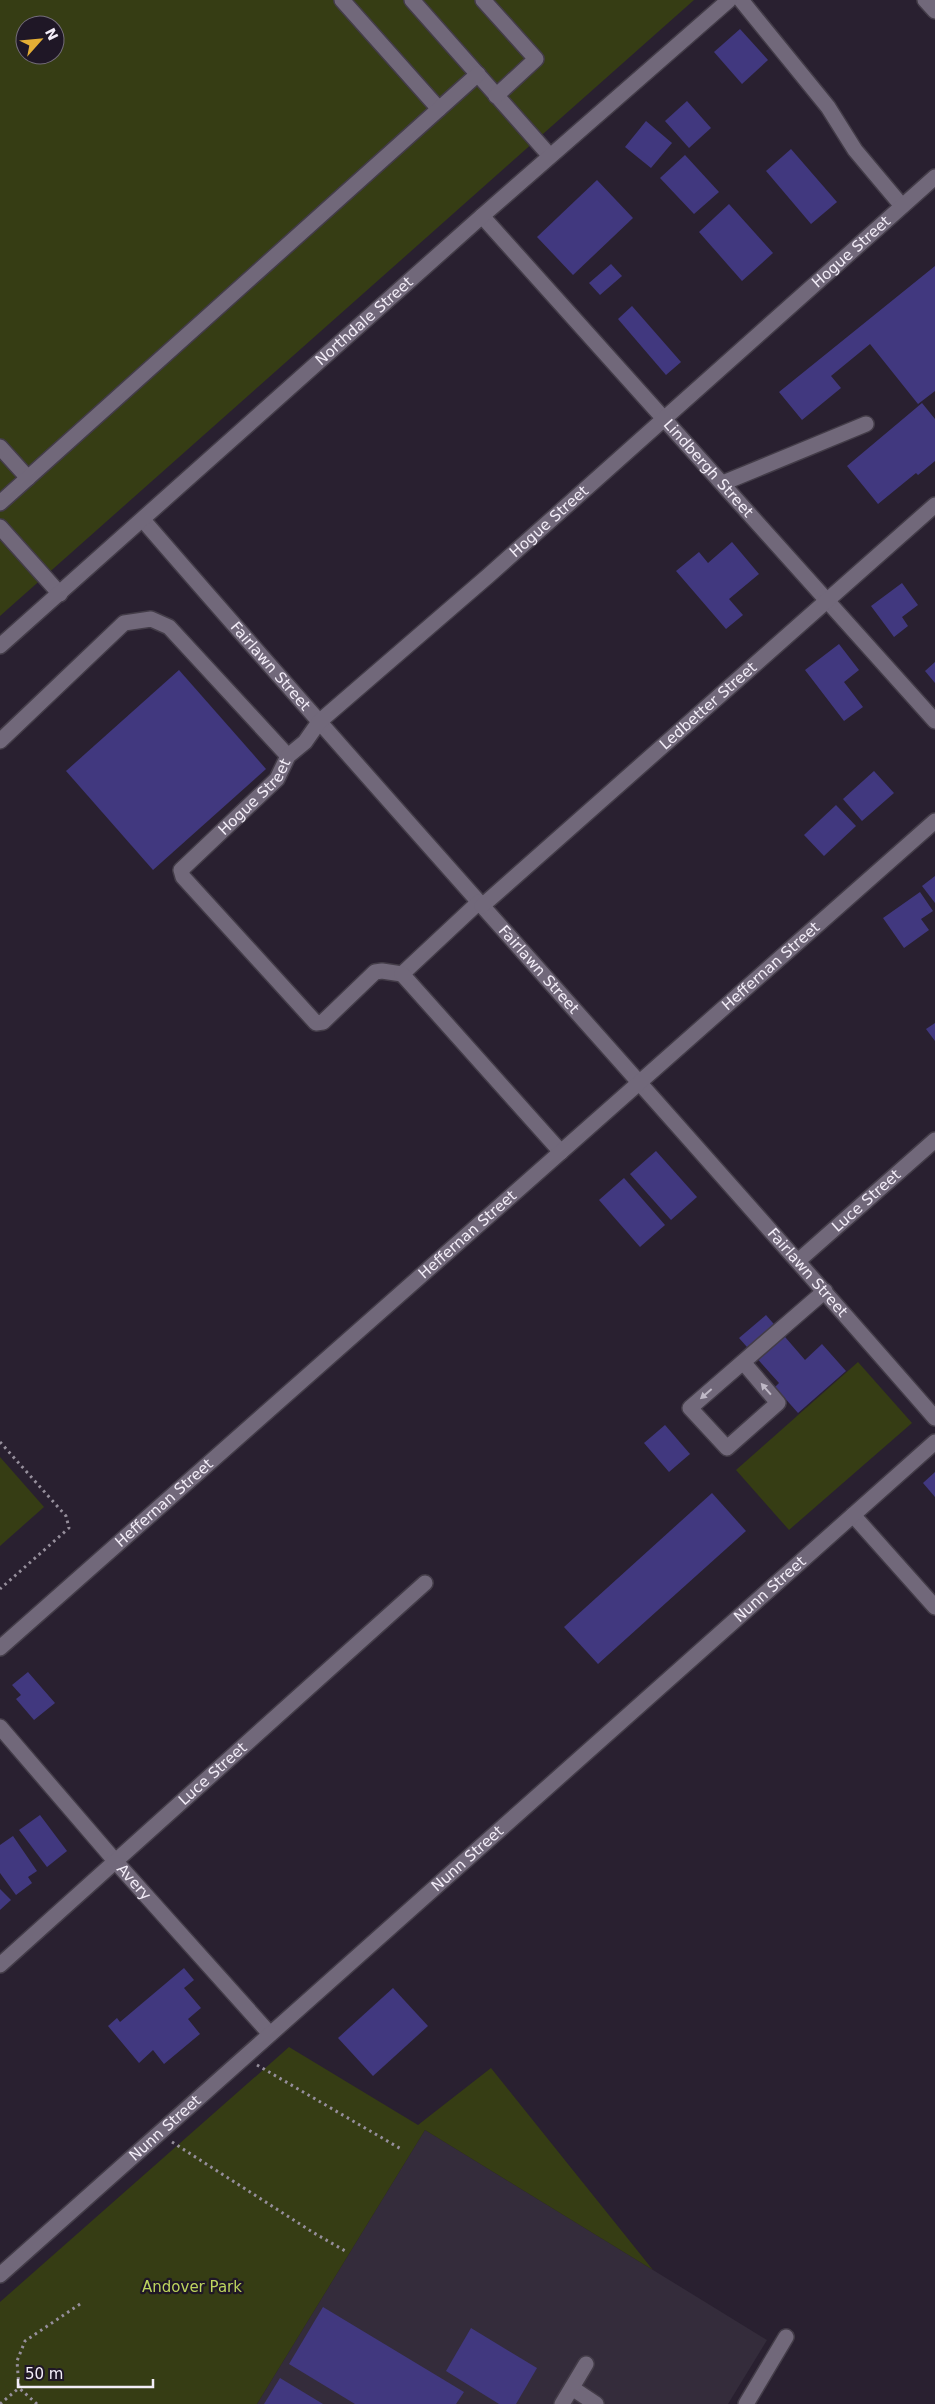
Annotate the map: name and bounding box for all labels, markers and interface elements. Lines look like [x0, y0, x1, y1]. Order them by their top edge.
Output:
north arrow [15, 15, 65, 65]
text: N [42, 25, 61, 43]
street label: Hogue Street [808, 212, 894, 292]
street label: Northdale Street [312, 273, 417, 369]
street label: Lindbergh Street [660, 416, 757, 521]
street label: Hogue Street [506, 482, 592, 561]
street label: Fairlawn Street [227, 618, 314, 715]
street label: Ledbetter Street [656, 658, 760, 753]
street label: Hogue Street [215, 756, 294, 839]
street label: Heffernan Street [718, 918, 823, 1014]
street label: Fairlawn Street [495, 922, 583, 1018]
street label: Luce Street [828, 1166, 904, 1236]
street label: Heffernan Street [415, 1186, 520, 1283]
street label: Fairlawn Street [764, 1224, 852, 1321]
one-way arrow [761, 1383, 772, 1396]
one-way arrow [700, 1389, 713, 1400]
street label: Heffernan Street [111, 1455, 217, 1551]
street label: Nunn Street [730, 1552, 810, 1626]
street label: Luce Street [175, 1738, 251, 1809]
street label: Nunn Street [428, 1822, 507, 1895]
street label: Avery [113, 1860, 155, 1904]
street label: Nunn Street [125, 2091, 205, 2165]
park label: Andover Park [142, 2278, 242, 2296]
scale bar [18, 2356, 152, 2388]
text: 50 m [25, 2365, 63, 2383]

